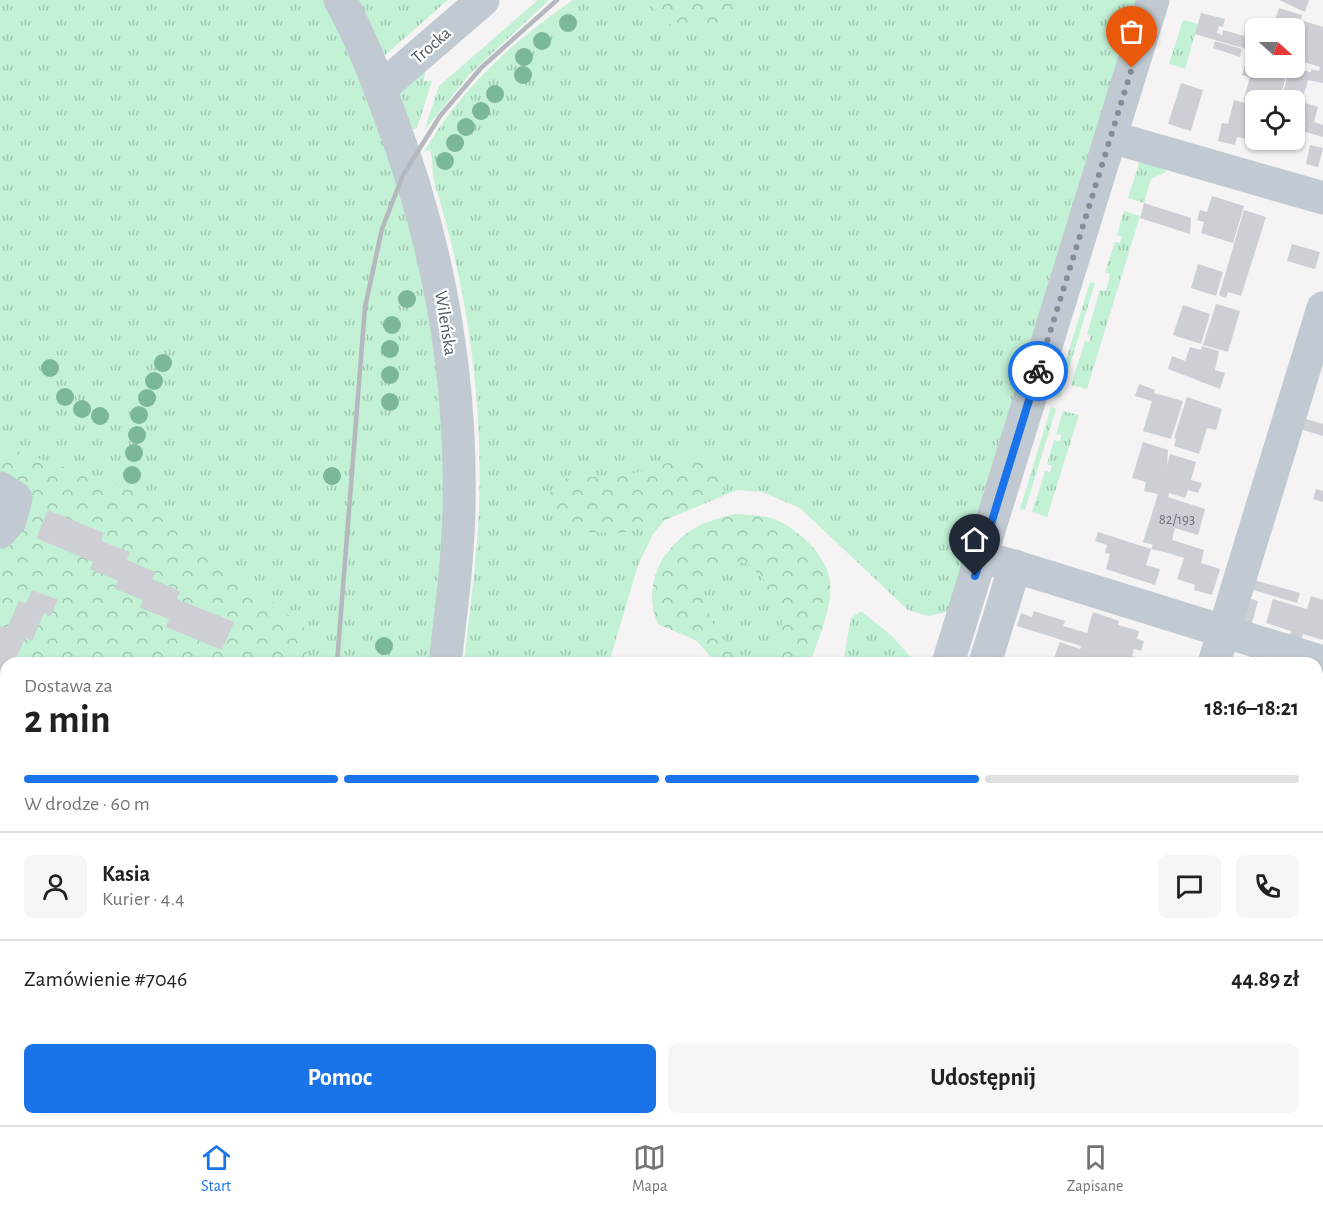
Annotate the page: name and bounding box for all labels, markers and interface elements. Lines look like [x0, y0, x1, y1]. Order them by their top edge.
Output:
pin [1106, 6, 1157, 68]
icon: bag [1115, 15, 1148, 48]
north arrow [1245, 18, 1305, 78]
map controls [1245, 18, 1305, 150]
street label: Trocka [409, 24, 455, 67]
button: locate [1245, 90, 1305, 150]
street label: Wileńska [431, 290, 459, 357]
courier [1008, 341, 1068, 401]
icon: bike [1022, 355, 1055, 388]
house number: 82/193 [1159, 512, 1195, 527]
pin [949, 514, 1000, 576]
icon: home [958, 523, 991, 556]
text: Dostawa za [24, 676, 113, 696]
text: 18:16–18:21 [1204, 697, 1299, 719]
text: 2 min [24, 701, 111, 740]
text: W drodze · 60 m [24, 794, 150, 814]
button: person [24, 855, 87, 918]
button: chat [1158, 855, 1221, 918]
button: phone [1236, 855, 1299, 918]
text: Kasia [102, 863, 150, 885]
text: Kurier · 4.4 [102, 889, 185, 909]
text: Zamówienie #7046 [24, 968, 187, 990]
text: 44.89 zł [1231, 968, 1299, 990]
button: Pomoc [24, 1044, 656, 1113]
button: Udostępnij [668, 1044, 1299, 1113]
tab: Start [200, 1141, 233, 1196]
tab: Mapa [632, 1141, 667, 1196]
tab: Zapisane [1067, 1141, 1123, 1196]

